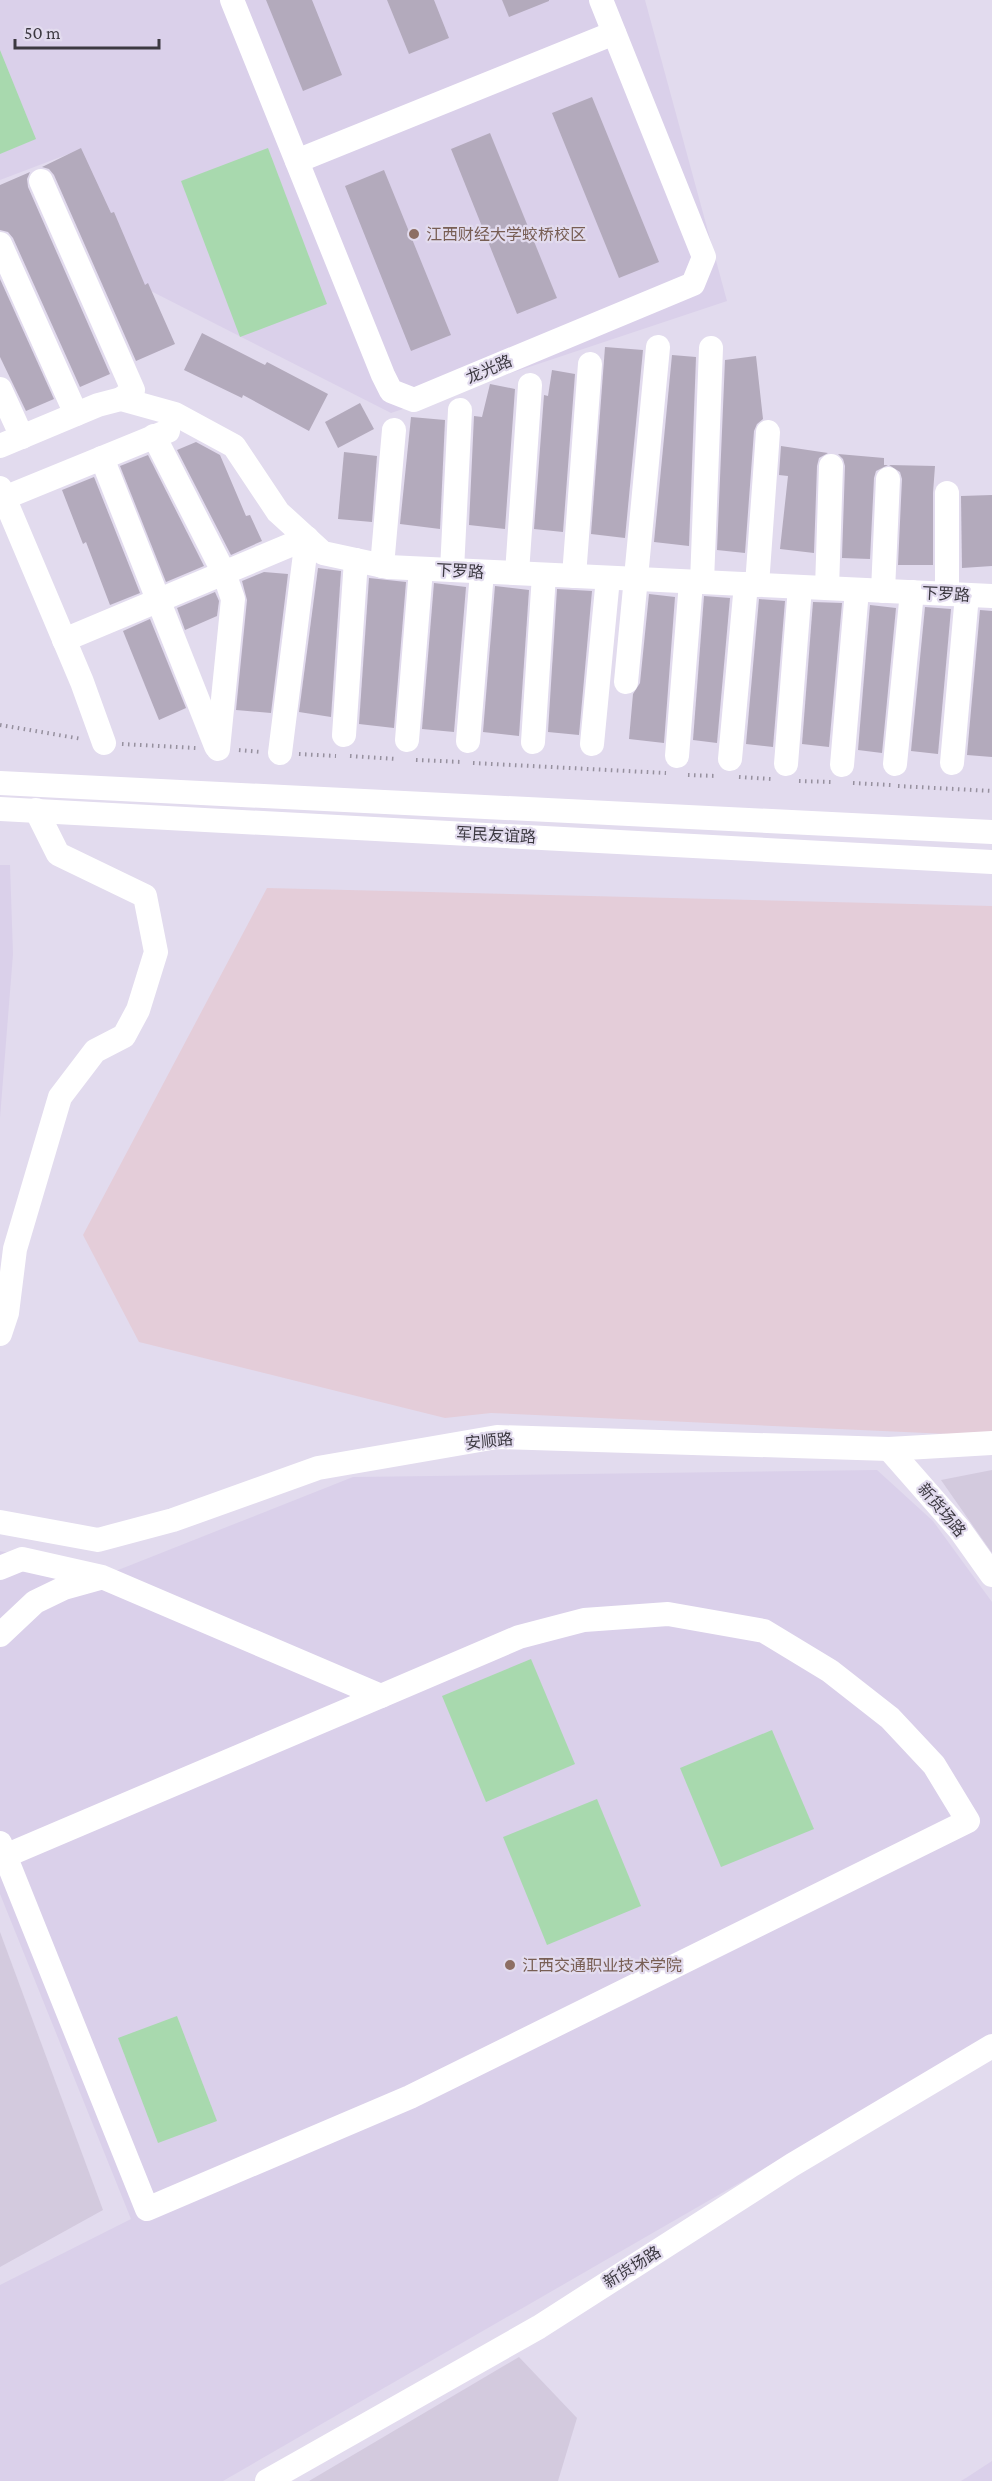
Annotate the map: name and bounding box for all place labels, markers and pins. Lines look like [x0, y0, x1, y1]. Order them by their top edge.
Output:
place label: 江西财经大学蛟桥校区 [426, 226, 586, 243]
marker: 江西财经大学蛟桥校区 [407, 227, 421, 241]
place label: 江西交通职业技术学院 [522, 1957, 682, 1974]
marker: 江西交通职业技术学院 [503, 1958, 517, 1972]

